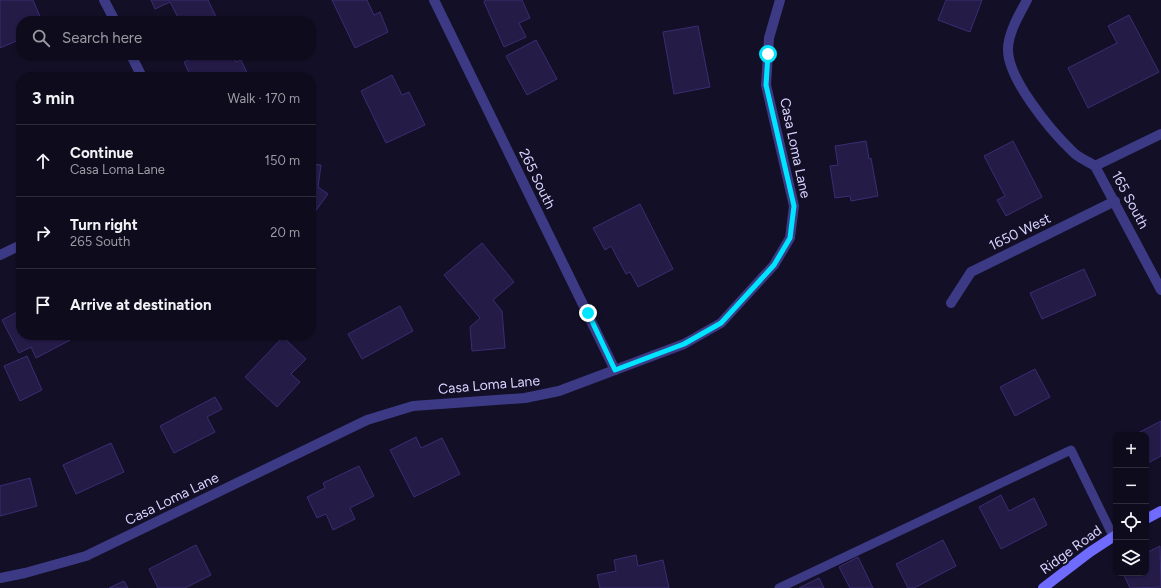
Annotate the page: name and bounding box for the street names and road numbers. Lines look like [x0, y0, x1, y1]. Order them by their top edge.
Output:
street label: Casa Loma Lane [776, 96, 814, 200]
street label: 265 South [515, 146, 559, 212]
street label: 165 South [1108, 168, 1152, 232]
street label: 1650 West [986, 210, 1054, 254]
street label: Casa Loma Lane [437, 372, 541, 398]
street label: Casa Loma Lane [122, 469, 222, 529]
street label: Ridge Road [1037, 522, 1105, 578]

